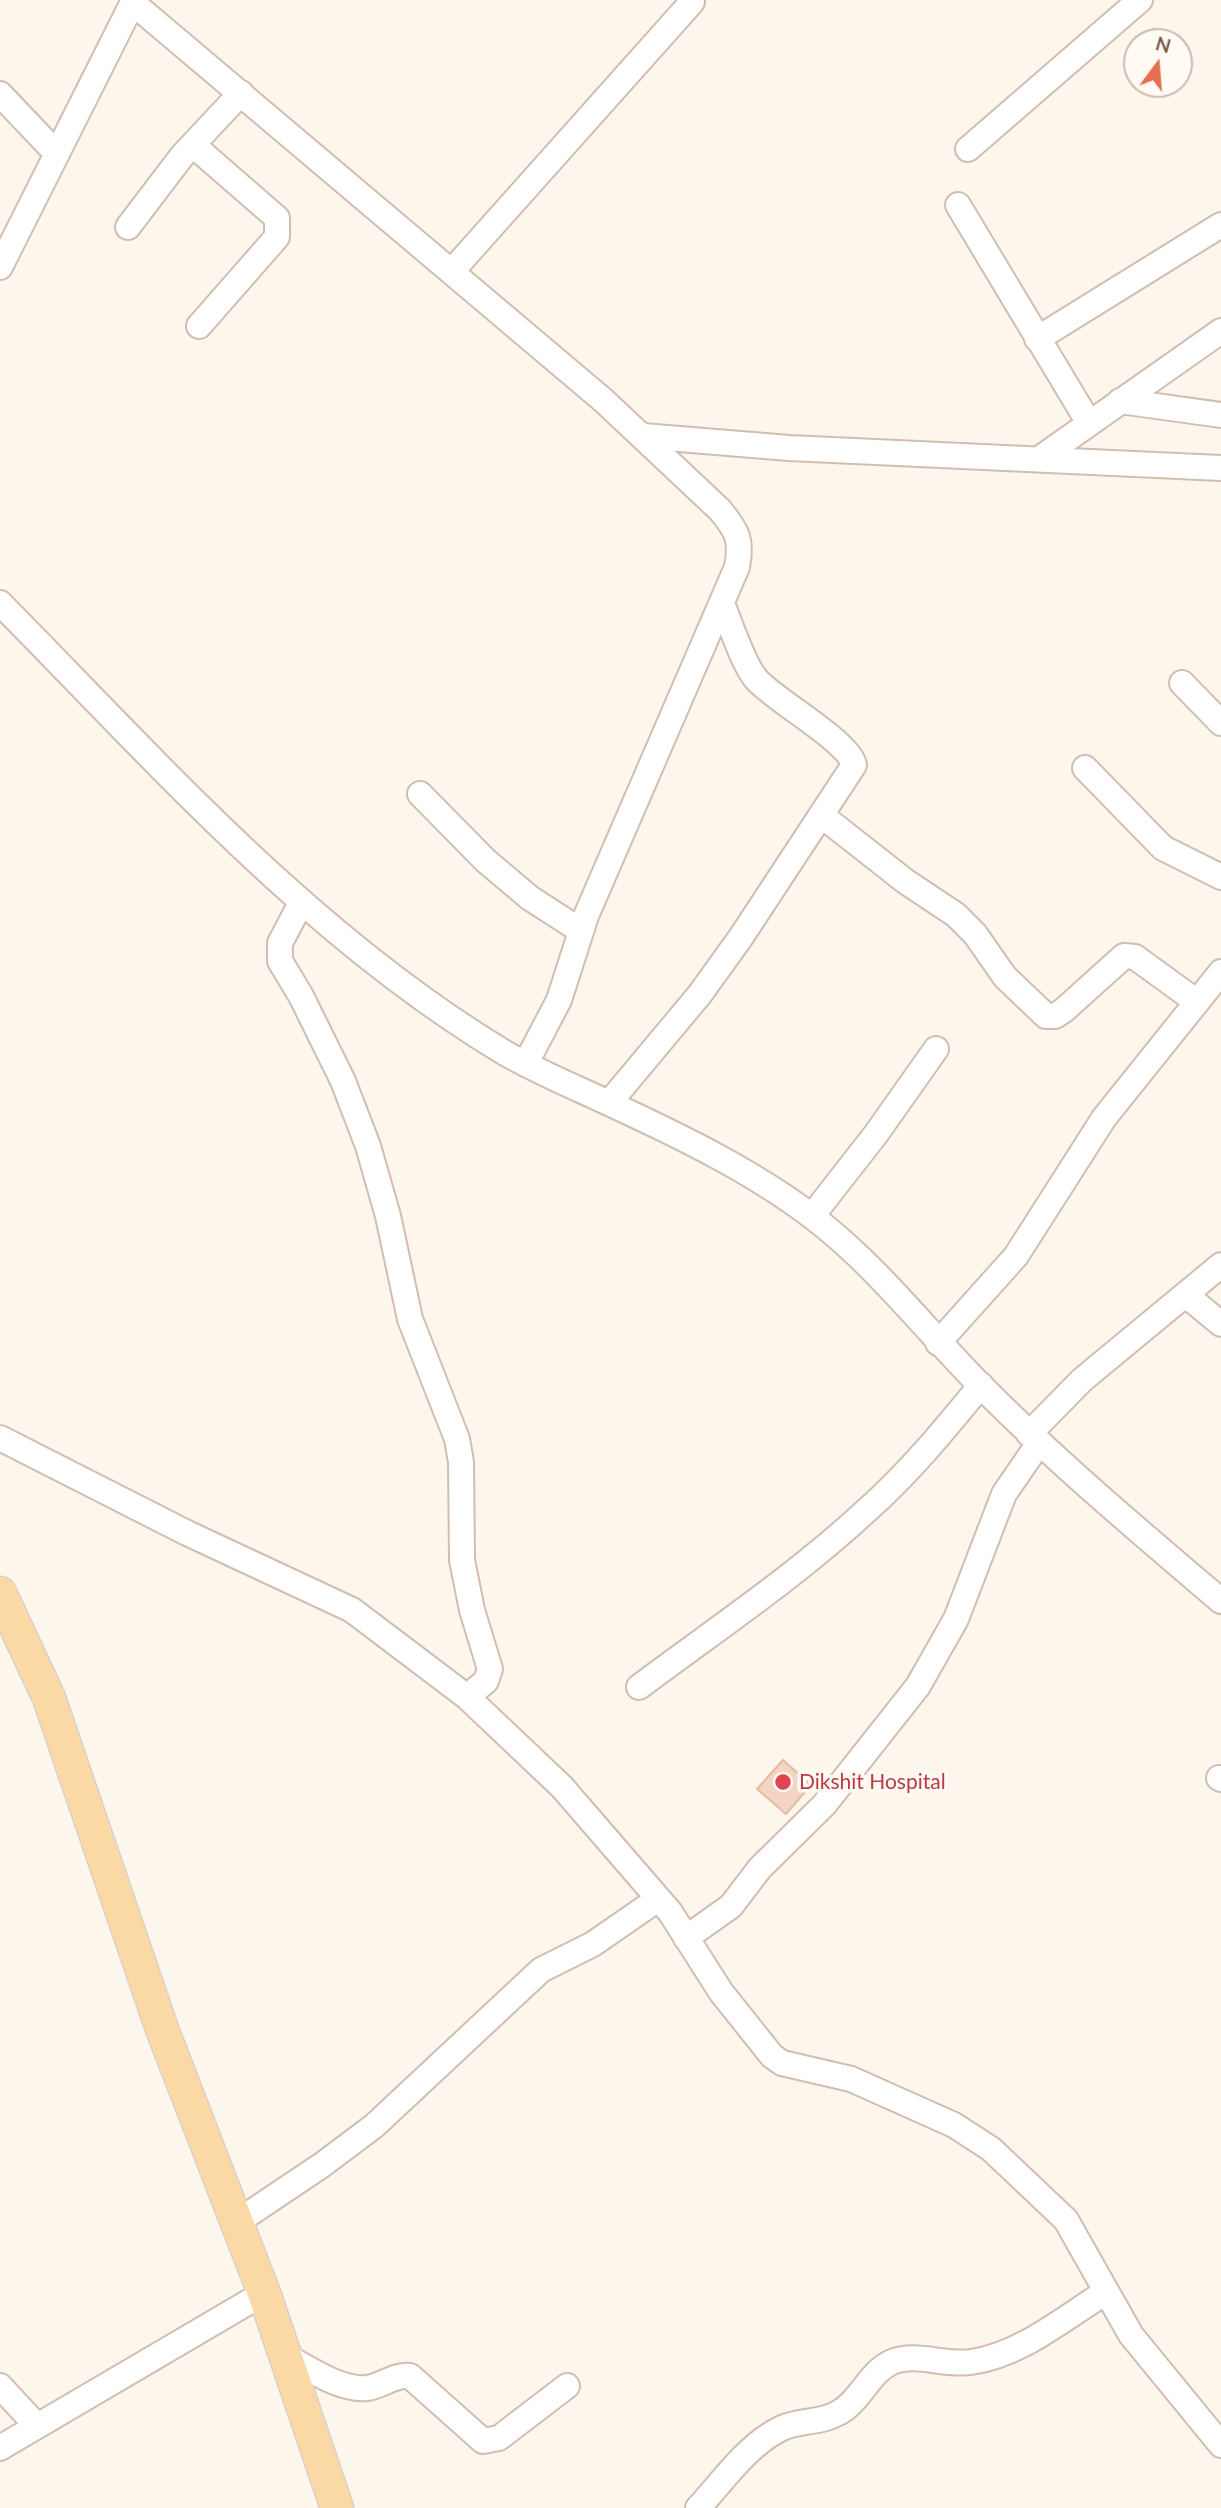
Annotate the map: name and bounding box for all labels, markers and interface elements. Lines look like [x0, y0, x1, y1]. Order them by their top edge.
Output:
north arrow [1123, 28, 1193, 98]
text: N [1153, 31, 1174, 57]
place label: Dikshit Hospital [799, 1769, 946, 1795]
marker: Dikshit Hospital [773, 1772, 793, 1792]

